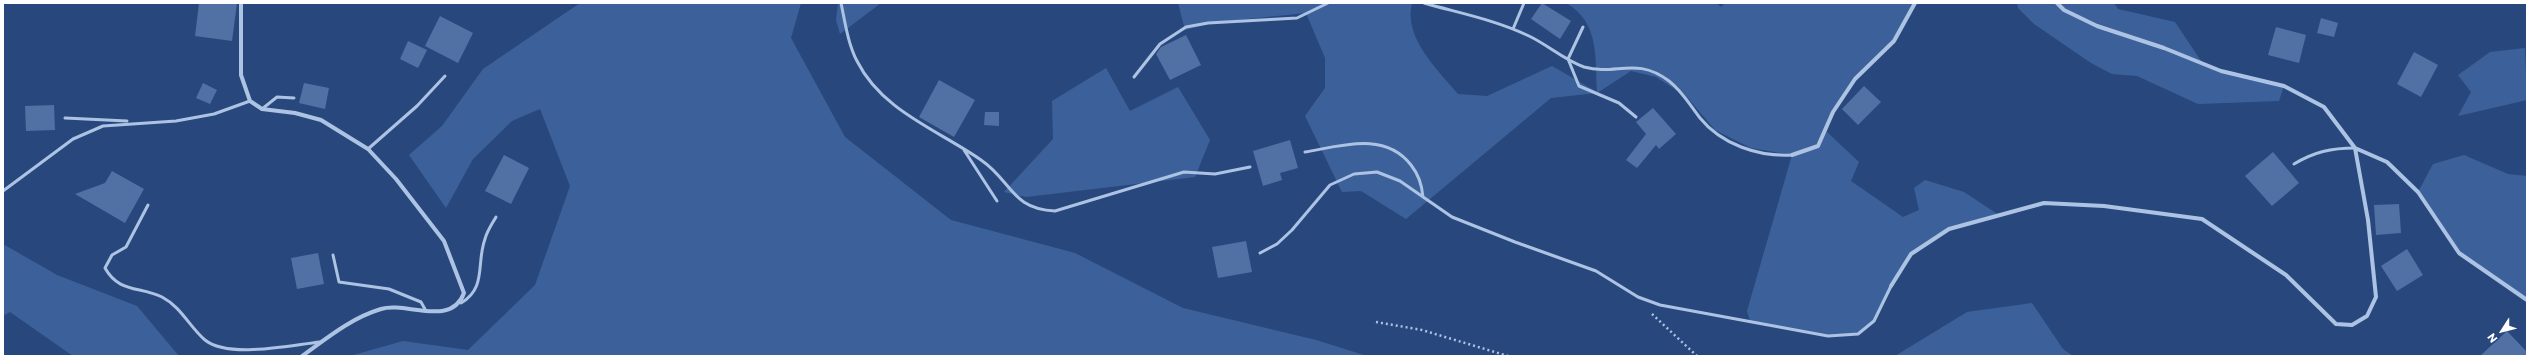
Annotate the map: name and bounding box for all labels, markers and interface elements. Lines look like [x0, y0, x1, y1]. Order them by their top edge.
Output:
north arrow [2482, 311, 2522, 351]
text: N [2484, 331, 2500, 346]

